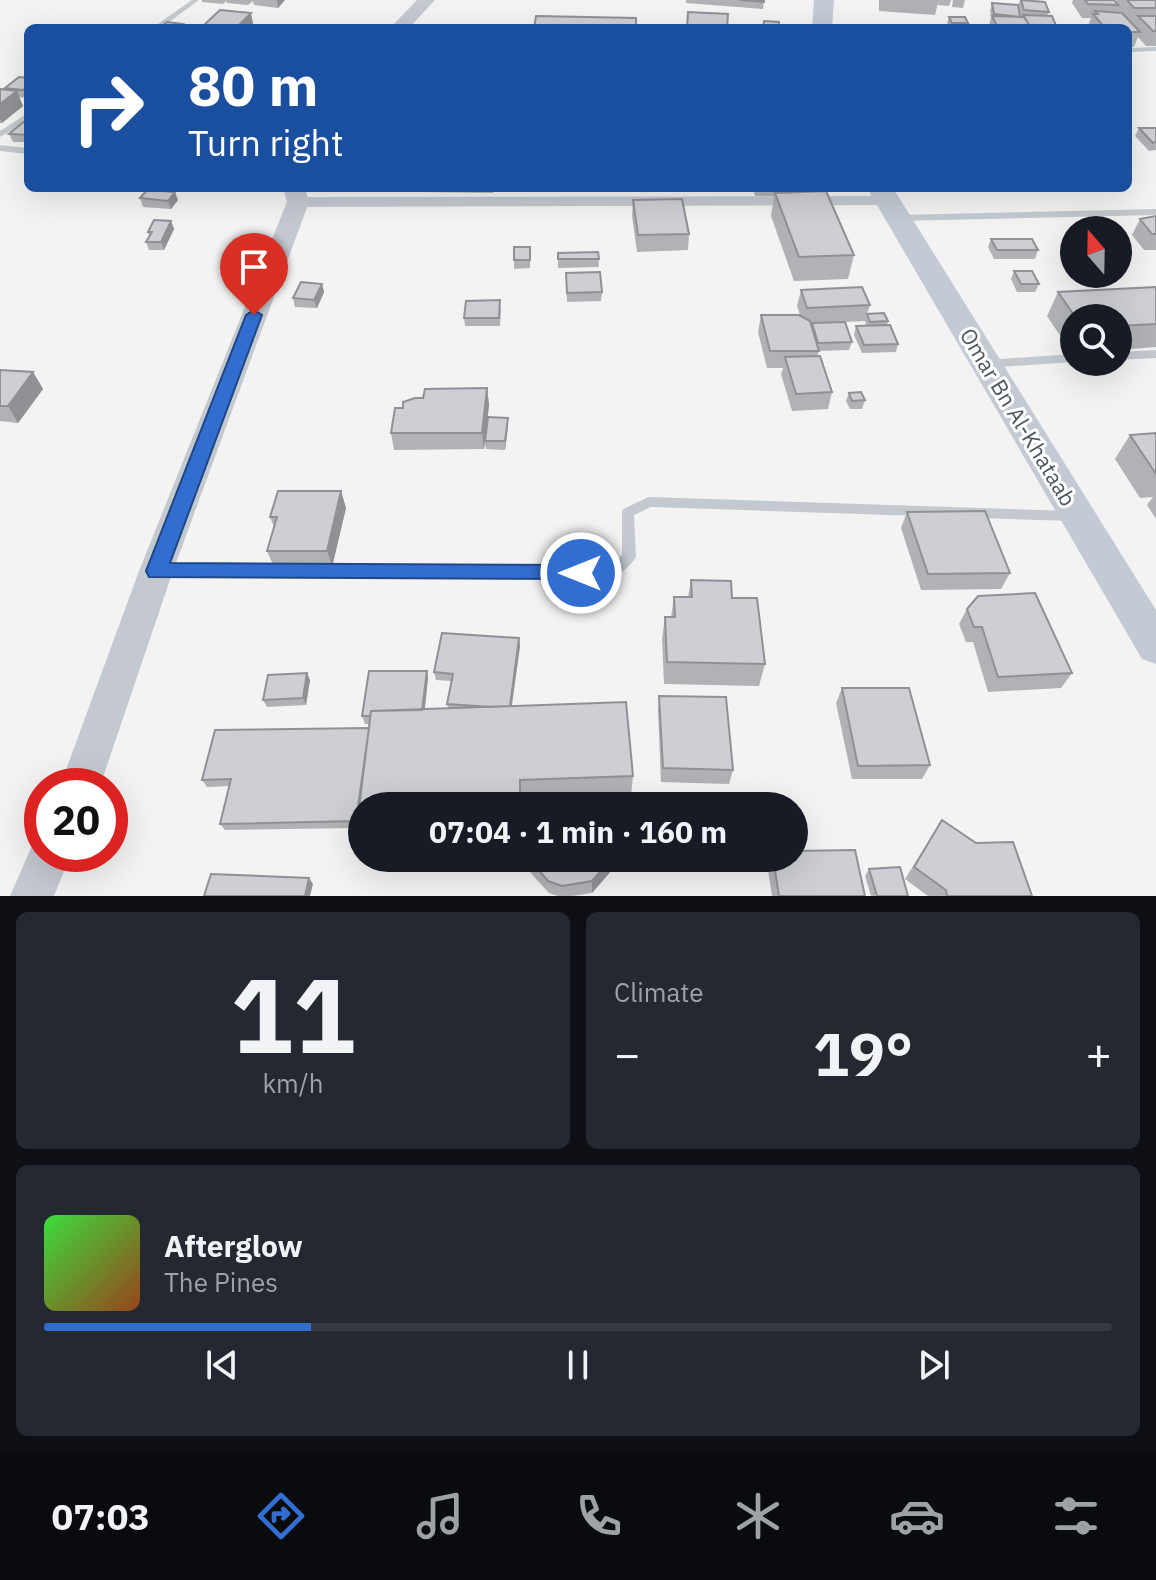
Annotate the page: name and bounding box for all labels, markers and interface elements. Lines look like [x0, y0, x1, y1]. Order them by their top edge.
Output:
text: 80 m [188, 49, 318, 121]
icon: right [56, 56, 160, 160]
text: Turn right [188, 119, 344, 166]
north arrow [1060, 216, 1132, 288]
map controls [1060, 216, 1132, 376]
pin [220, 233, 288, 315]
icon: arrive [232, 245, 276, 289]
button: search [1060, 304, 1132, 376]
street label: Omar Bn Al-Khataab [954, 322, 1083, 511]
position arrow [539, 531, 623, 615]
speed limit sign: 20 [24, 768, 128, 872]
text: 07:04 · 1 min · 160 m [429, 812, 727, 851]
text: 11 [231, 946, 355, 1082]
text: Climate [614, 975, 704, 1009]
text: 19° [813, 1014, 913, 1093]
text: − [614, 1025, 640, 1082]
text: + [1086, 1025, 1112, 1082]
text: km/h [262, 1066, 324, 1100]
text: Afterglow [164, 1226, 303, 1265]
text: The Pines [164, 1265, 278, 1299]
icon: previous [200, 1343, 244, 1387]
icon: pause [556, 1343, 600, 1387]
icon: next [912, 1343, 956, 1387]
icon: directions [253, 1488, 309, 1544]
icon: music [412, 1488, 468, 1544]
icon: phone [571, 1488, 627, 1544]
icon: climate [730, 1488, 786, 1544]
icon: car [889, 1488, 945, 1544]
icon: filters [1048, 1488, 1104, 1544]
text: 07:03 [52, 1493, 150, 1540]

